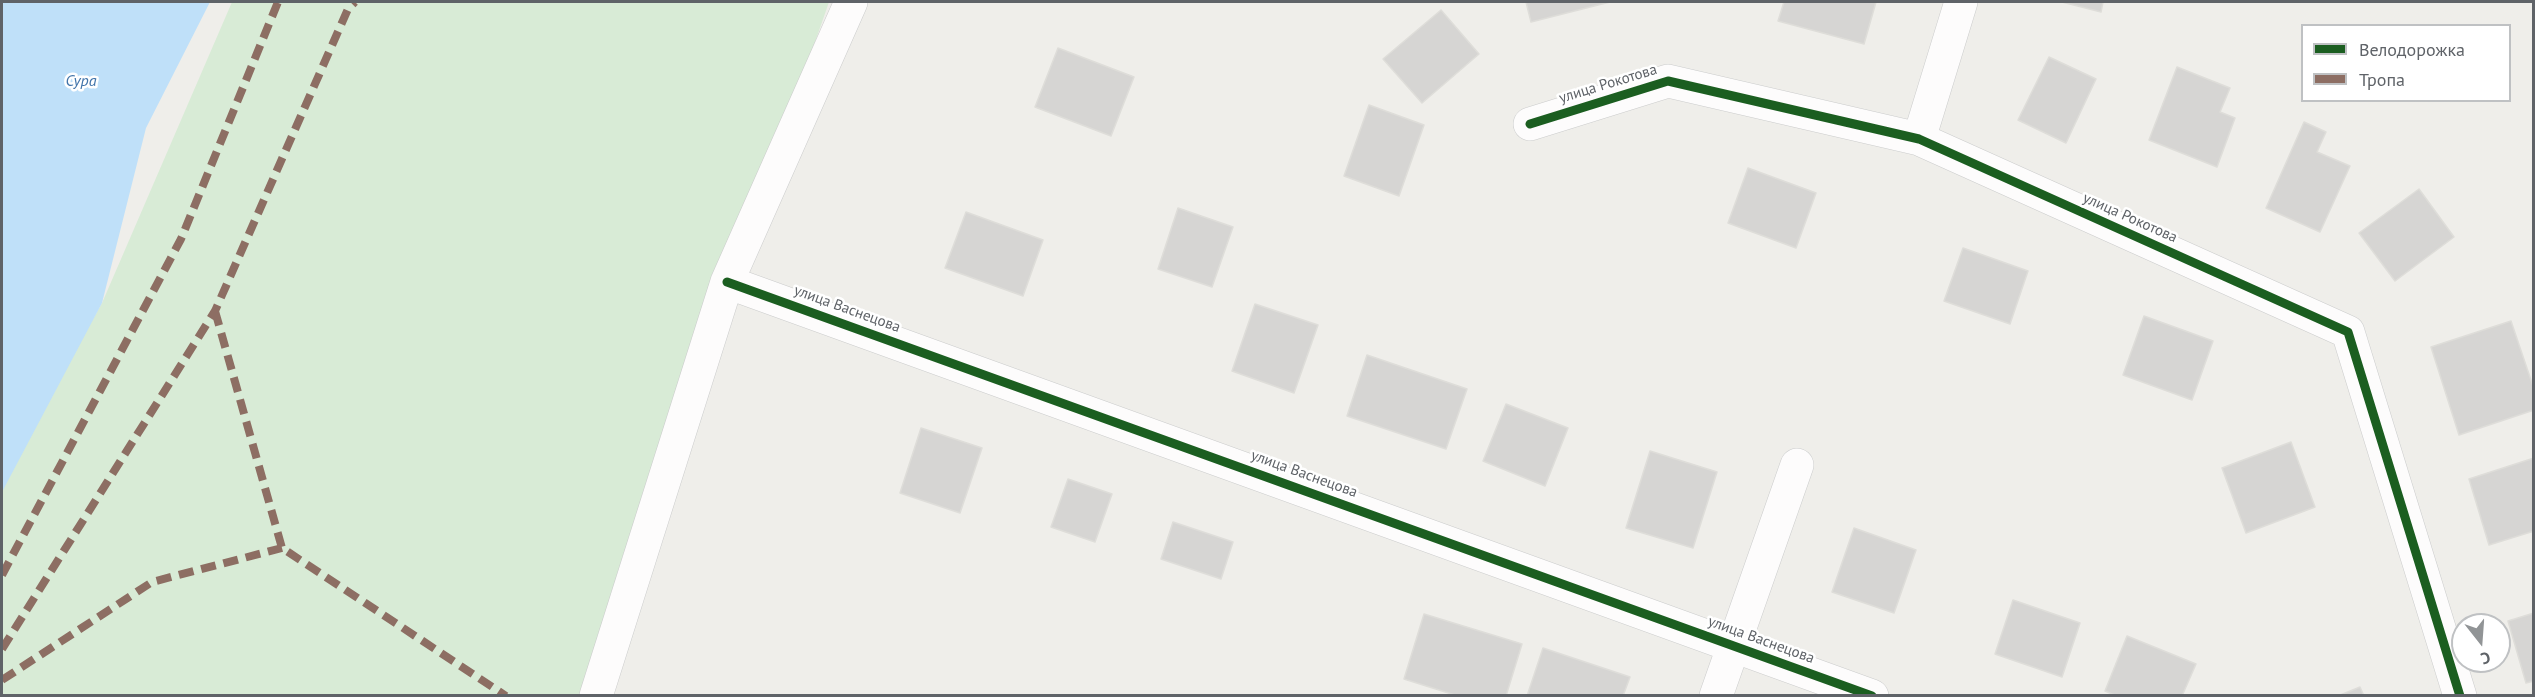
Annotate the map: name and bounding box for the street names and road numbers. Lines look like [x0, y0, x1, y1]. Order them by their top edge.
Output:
street label: улица Рокотова [1557, 61, 1659, 107]
street label: улица Рокотова [2080, 189, 2180, 247]
street label: улица Васнецова [791, 281, 903, 337]
street label: улица Васнецова [1248, 446, 1360, 502]
street label: улица Васнецова [1705, 612, 1817, 668]

